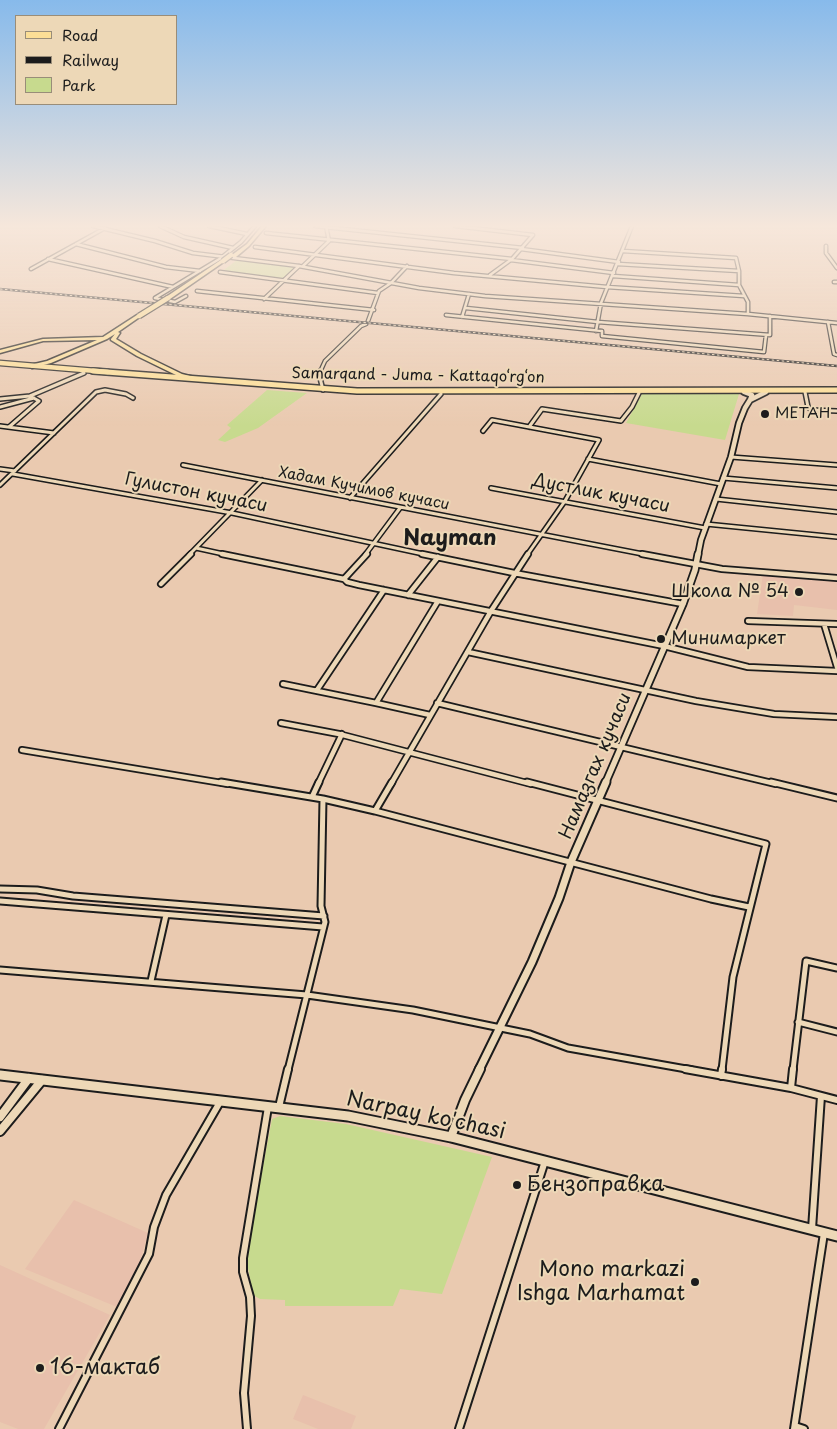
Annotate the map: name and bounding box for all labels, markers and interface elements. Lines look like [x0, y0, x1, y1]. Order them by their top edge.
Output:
legend [15, 15, 178, 105]
text: Road [62, 23, 98, 46]
text: Railway [62, 48, 119, 71]
text: Park [62, 73, 96, 96]
street label: Samarqand - Juma - Kattaqo‘rg‘on [291, 365, 545, 387]
place label: МЕТАН [775, 405, 830, 423]
marker: МЕТАН [759, 408, 771, 420]
street label: Хадам Кучимов кучаси [277, 464, 451, 514]
street label: Гулистон кучаси [123, 469, 269, 517]
street label: Дустлик кучаси [530, 470, 672, 518]
district label: Nayman [403, 526, 497, 552]
place label: Школа № 54 [671, 581, 789, 603]
marker: Школа № 54 [793, 586, 805, 598]
place label: Минимаркет [671, 628, 786, 650]
marker: Минимаркет [655, 633, 667, 645]
street label: Намазгах кучаси [555, 690, 637, 842]
street label: Narpay ko'chasi [344, 1087, 508, 1145]
place label: Бензоправка [527, 1172, 664, 1198]
marker: Бензоправка [511, 1179, 523, 1191]
place label: Mono markazi Ishga Marhamat [517, 1257, 685, 1307]
marker: Mono markazi Ishga Marhamat [689, 1276, 701, 1288]
place label: 16-мактаб [50, 1355, 160, 1381]
marker: 16-мактаб [34, 1362, 46, 1374]

